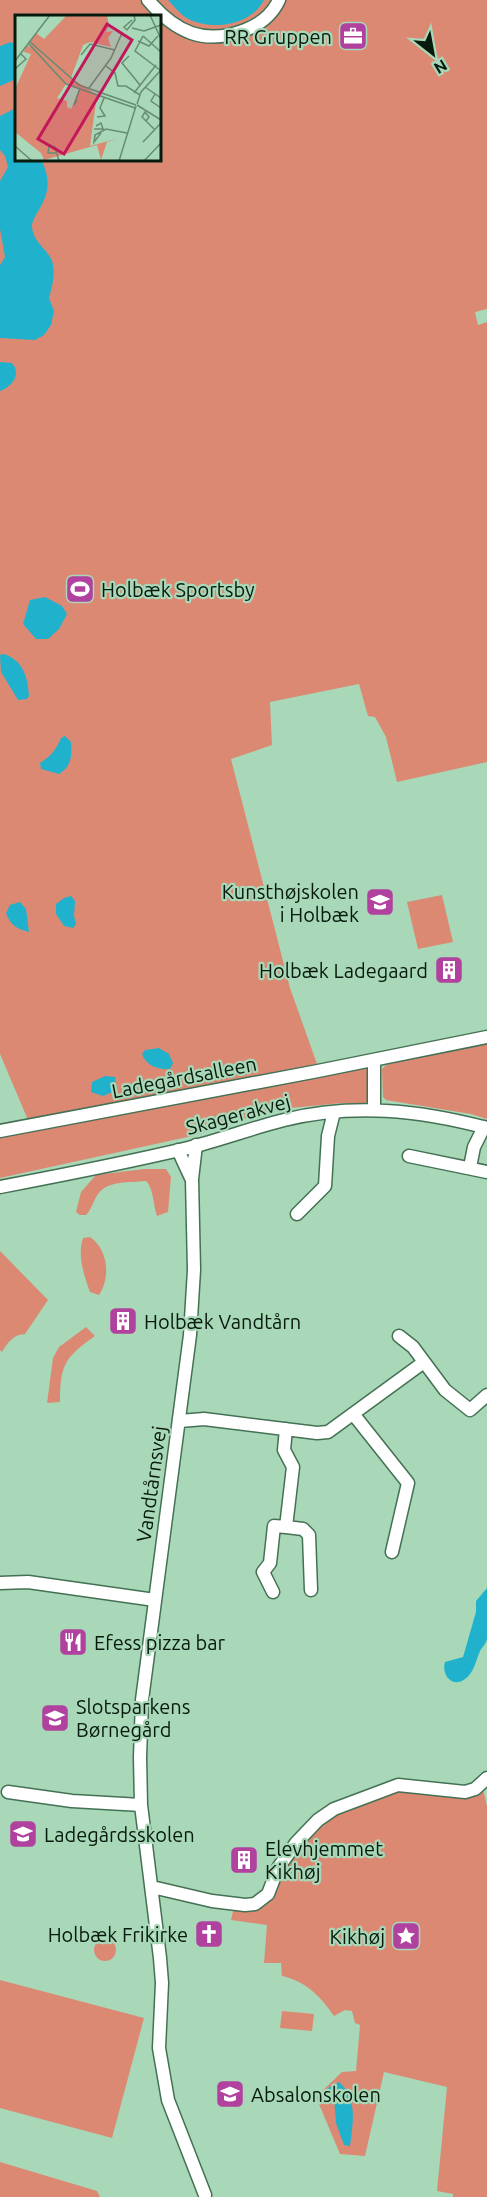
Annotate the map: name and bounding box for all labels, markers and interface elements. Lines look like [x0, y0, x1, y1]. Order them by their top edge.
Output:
inset map [15, 15, 160, 160]
office icon: RR Gruppen [337, 20, 369, 52]
north arrow [403, 24, 463, 84]
place label: RR Gruppen [224, 25, 332, 48]
text: N [431, 56, 450, 78]
sports icon: Holbæk Sportsby [64, 573, 96, 605]
place label: Holbæk Sportsby [101, 578, 255, 601]
place label: Kunsthøjskolen i Holbæk [222, 880, 359, 926]
school or university icon: Kunsthøjskolen i Holbæk [364, 886, 396, 918]
building icon: Holbæk Ladegaard [433, 954, 465, 986]
place label: Holbæk Ladegaard [259, 959, 428, 982]
street label: Ladegårdsalleen [110, 1052, 258, 1102]
street label: Skagerakvej [183, 1089, 293, 1139]
building icon: Holbæk Vandtårn [107, 1305, 139, 1337]
place label: Holbæk Vandtårn [144, 1310, 301, 1333]
street label: Vandtårnsvej [131, 1424, 171, 1544]
restaurant icon: Efess pizza bar [57, 1626, 89, 1658]
place label: Efess pizza bar [94, 1631, 226, 1654]
place label: Slotsparkens Børnegård [76, 1695, 190, 1741]
school or university icon: Slotsparkens Børnegård [39, 1702, 71, 1734]
school or university icon: Ladegårdsskolen [7, 1818, 39, 1850]
place label: Ladegårdsskolen [44, 1823, 195, 1846]
place label: Elevhjemmet Kikhøj [265, 1837, 383, 1883]
building icon: Elevhjemmet Kikhøj [228, 1844, 260, 1876]
church icon: Holbæk Frikirke [193, 1918, 225, 1950]
place icon: Kikhøj [390, 1920, 422, 1952]
place label: Holbæk Frikirke [48, 1923, 188, 1946]
place label: Kikhøj [329, 1925, 385, 1948]
school or university icon: Absalonskolen [214, 2078, 246, 2110]
place label: Absalonskolen [251, 2083, 381, 2106]

